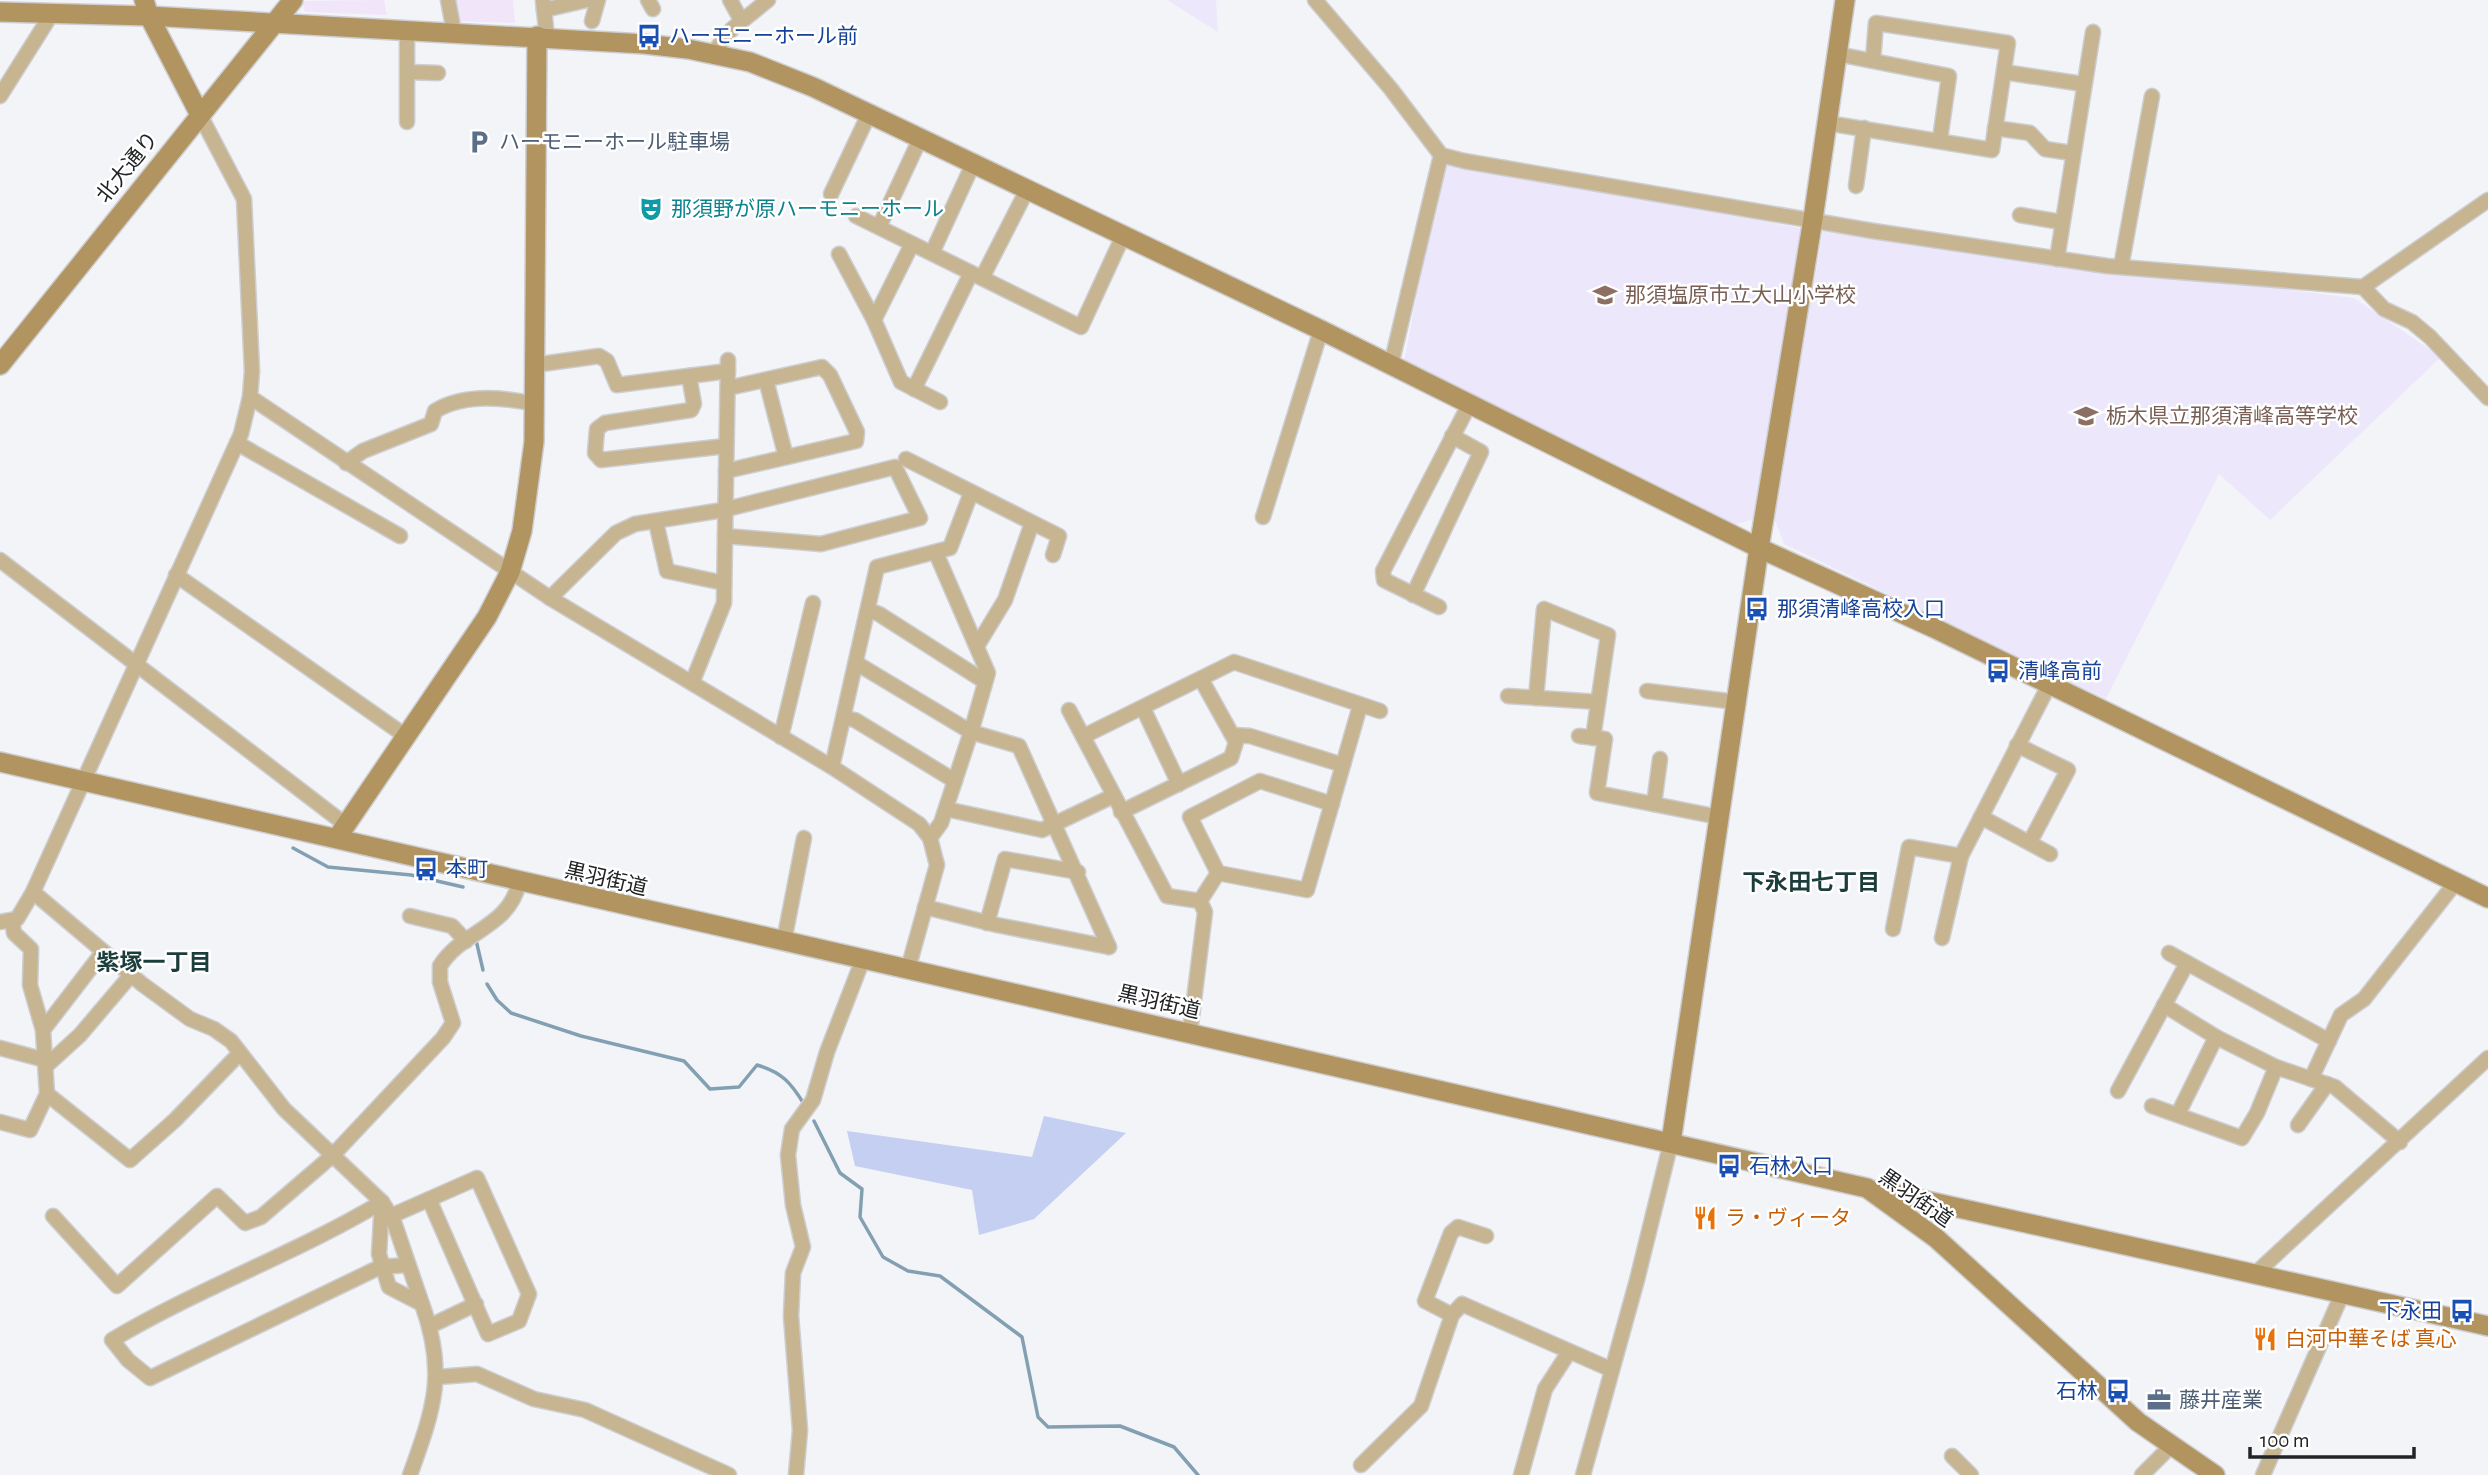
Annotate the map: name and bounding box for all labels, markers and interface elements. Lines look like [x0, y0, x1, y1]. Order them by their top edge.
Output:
bus stop icon: ハーモニーホール前 [635, 22, 663, 50]
place label: ハーモニーホール前 [669, 25, 858, 47]
street label: 北大通り [92, 127, 162, 207]
parking icon: ハーモニーホール駐車場 [465, 128, 493, 156]
place label: ハーモニーホール駐車場 [499, 131, 730, 153]
theatre icon: 那須野が原ハーモニーホール [637, 195, 665, 223]
place label: 那須野が原ハーモニーホール [671, 198, 944, 220]
school or university icon: 那須塩原市立大山小学校 [1591, 281, 1619, 309]
place label: 那須塩原市立大山小学校 [1625, 284, 1856, 306]
school or university icon: 栃木県立那須清峰高等学校 [2072, 402, 2100, 430]
place label: 栃木県立那須清峰高等学校 [2106, 405, 2358, 427]
bus stop icon: 那須清峰高校入口 [1743, 595, 1771, 623]
place label: 那須清峰高校入口 [1777, 598, 1945, 620]
bus stop icon: 清峰高前 [1984, 657, 2012, 685]
place label: 清峰高前 [2018, 660, 2102, 682]
bus stop icon: 本町 [412, 855, 440, 883]
place label: 本町 [446, 858, 488, 880]
street label: 黒羽街道 [563, 859, 649, 899]
district label: 下永田七丁目 [1742, 870, 1880, 895]
district label: 紫塚一丁目 [97, 950, 212, 975]
street label: 黒羽街道 [1116, 982, 1202, 1022]
bus stop icon: 石林入口 [1715, 1152, 1743, 1180]
place label: 石林入口 [1749, 1155, 1833, 1177]
street label: 黒羽街道 [1875, 1165, 1957, 1231]
restaurant icon: ラ・ヴィータ [1691, 1204, 1719, 1232]
place label: ラ・ヴィータ [1725, 1207, 1851, 1229]
bus stop icon: 下永田 [2448, 1297, 2476, 1325]
place label: 下永田 [2379, 1300, 2442, 1322]
restaurant icon: 白河中華そば 真心 [2251, 1325, 2279, 1353]
place label: 白河中華そば 真心 [2285, 1328, 2456, 1350]
bus stop icon: 石林 [2104, 1377, 2132, 1405]
place label: 石林 [2056, 1380, 2098, 1402]
office icon: 藤井産業 [2145, 1386, 2173, 1414]
place label: 藤井産業 [2179, 1389, 2263, 1411]
scale bar [2250, 1416, 2414, 1460]
text: 100 m [2260, 1430, 2310, 1451]

